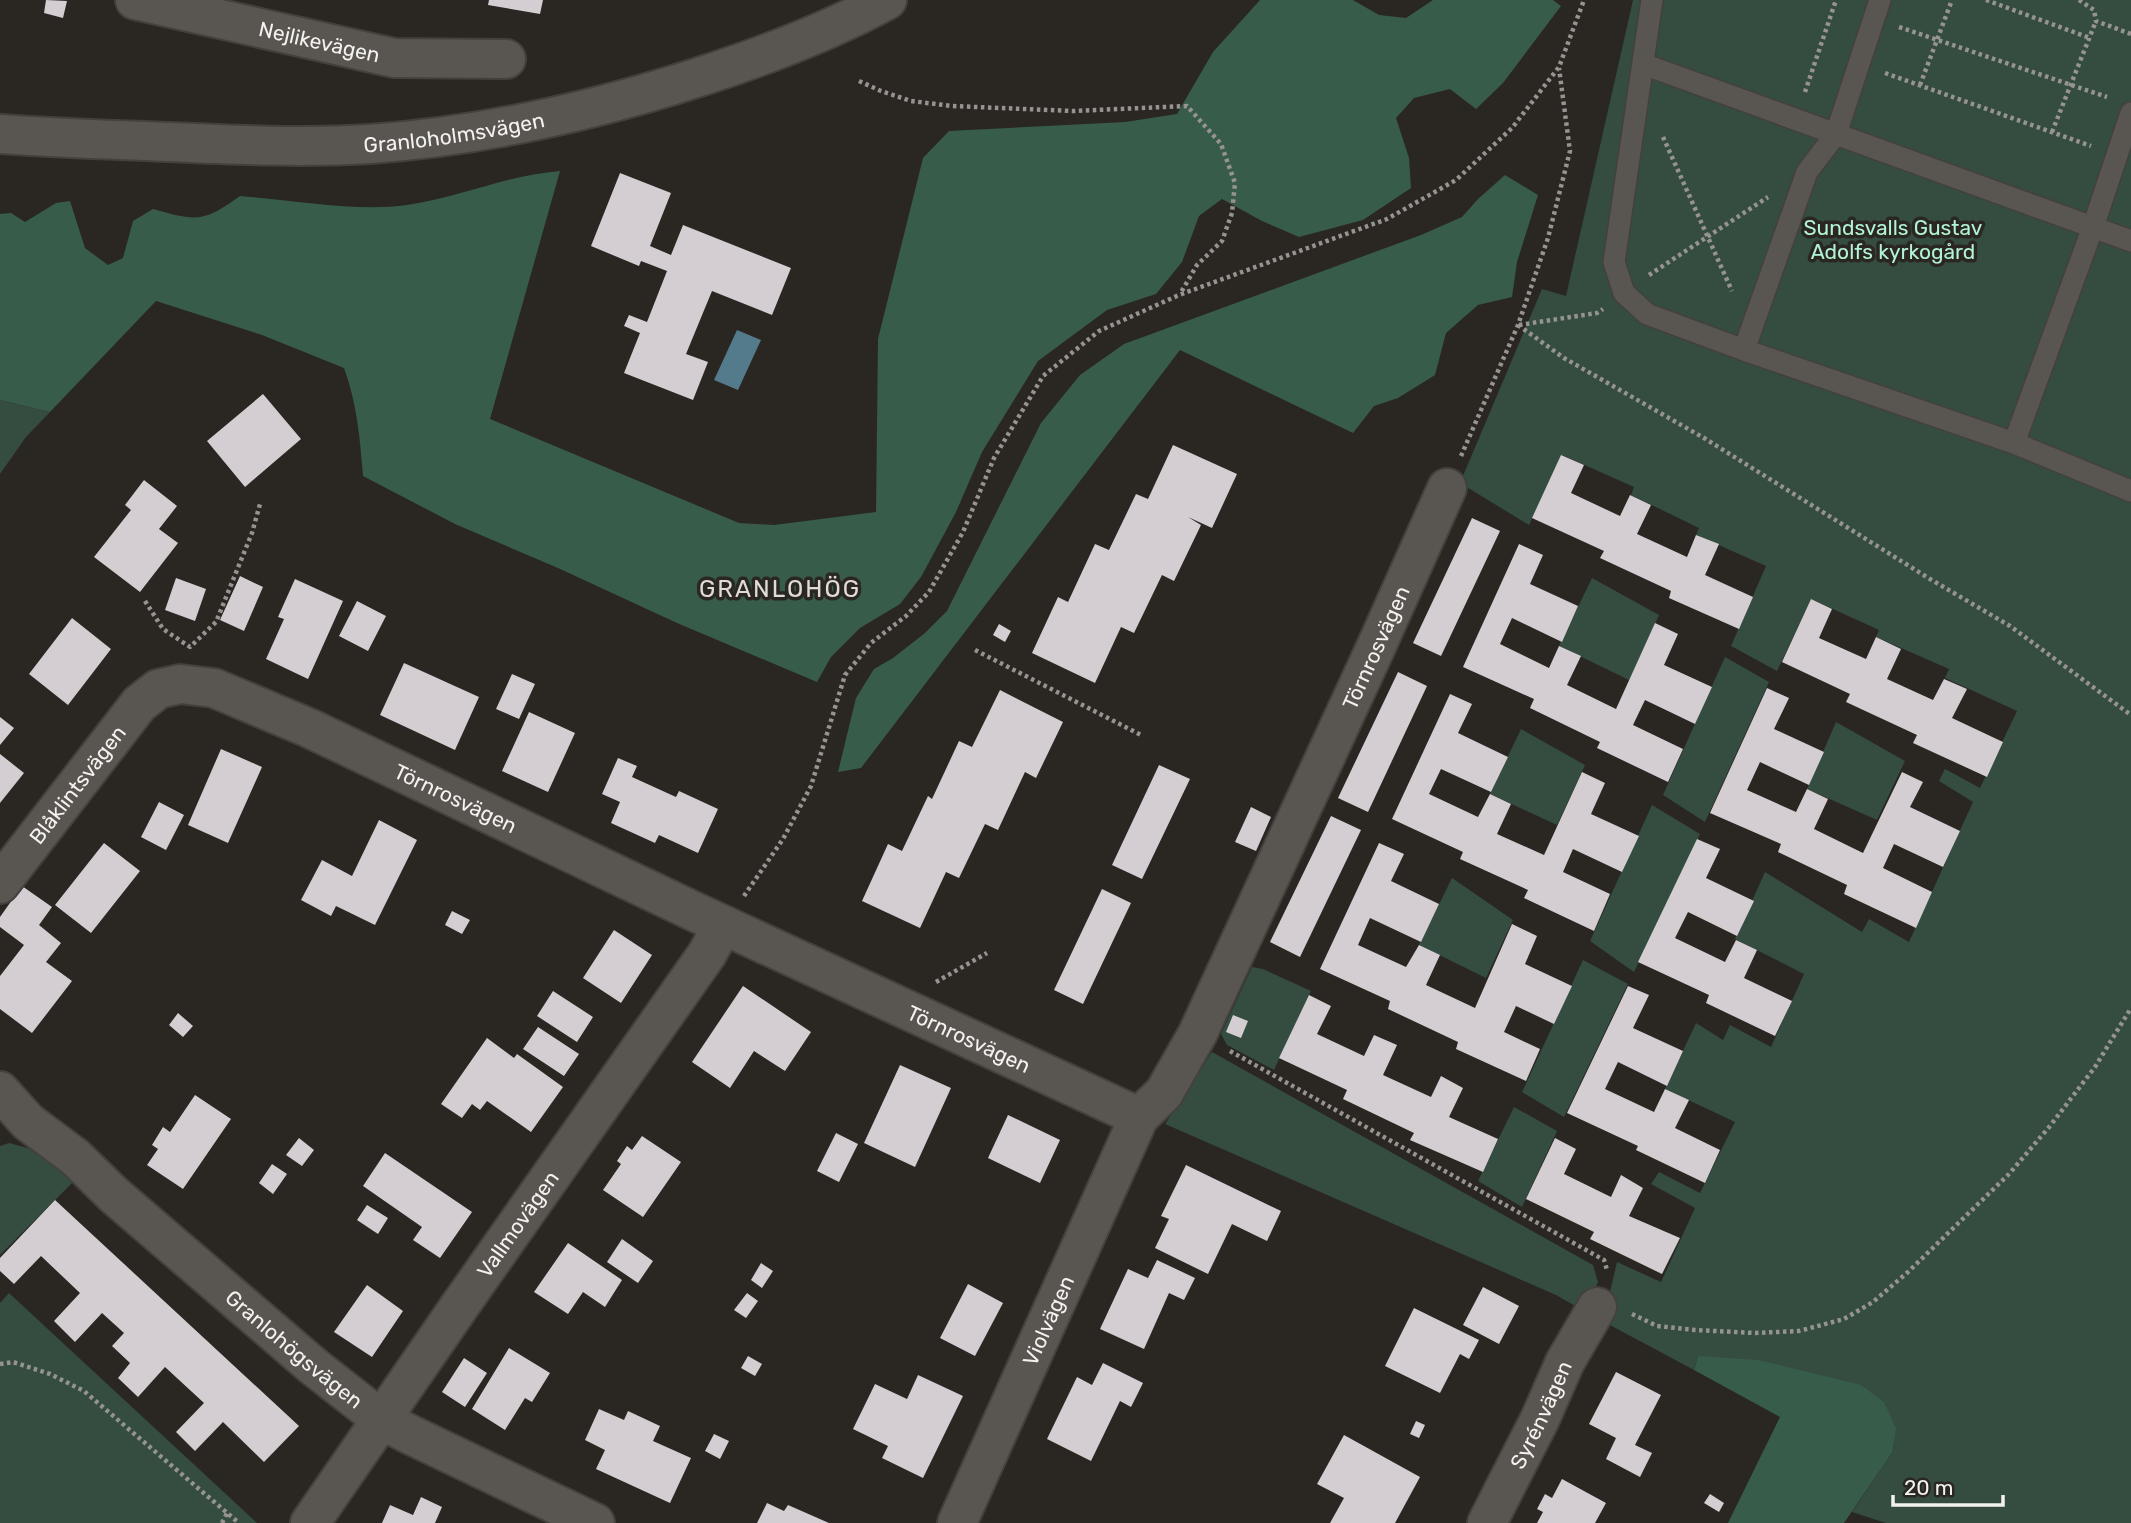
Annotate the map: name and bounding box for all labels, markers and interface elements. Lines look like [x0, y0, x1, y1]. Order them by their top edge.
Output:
street label: Nejlikevägen [256, 16, 382, 67]
street label: Granloholmsvägen [363, 107, 547, 157]
park label: Sundsvalls Gustav Adolfs kyrkogård [1804, 215, 1983, 264]
district label: GRANLOHÖG [699, 575, 861, 603]
street label: Törnrosvägen [1337, 582, 1414, 713]
street label: Blåklintsvägen [23, 720, 131, 848]
street label: Törnrosvägen [390, 758, 521, 838]
street label: Törnrosvägen [903, 999, 1035, 1078]
street label: Vallmovägen [471, 1166, 563, 1282]
street label: Violvägen [1017, 1272, 1079, 1369]
street label: Granlohögsvägen [221, 1284, 368, 1413]
street label: Syrénvägen [1504, 1357, 1577, 1473]
scale bar [1893, 1464, 2003, 1508]
text: 20 m [1904, 1475, 1953, 1500]

